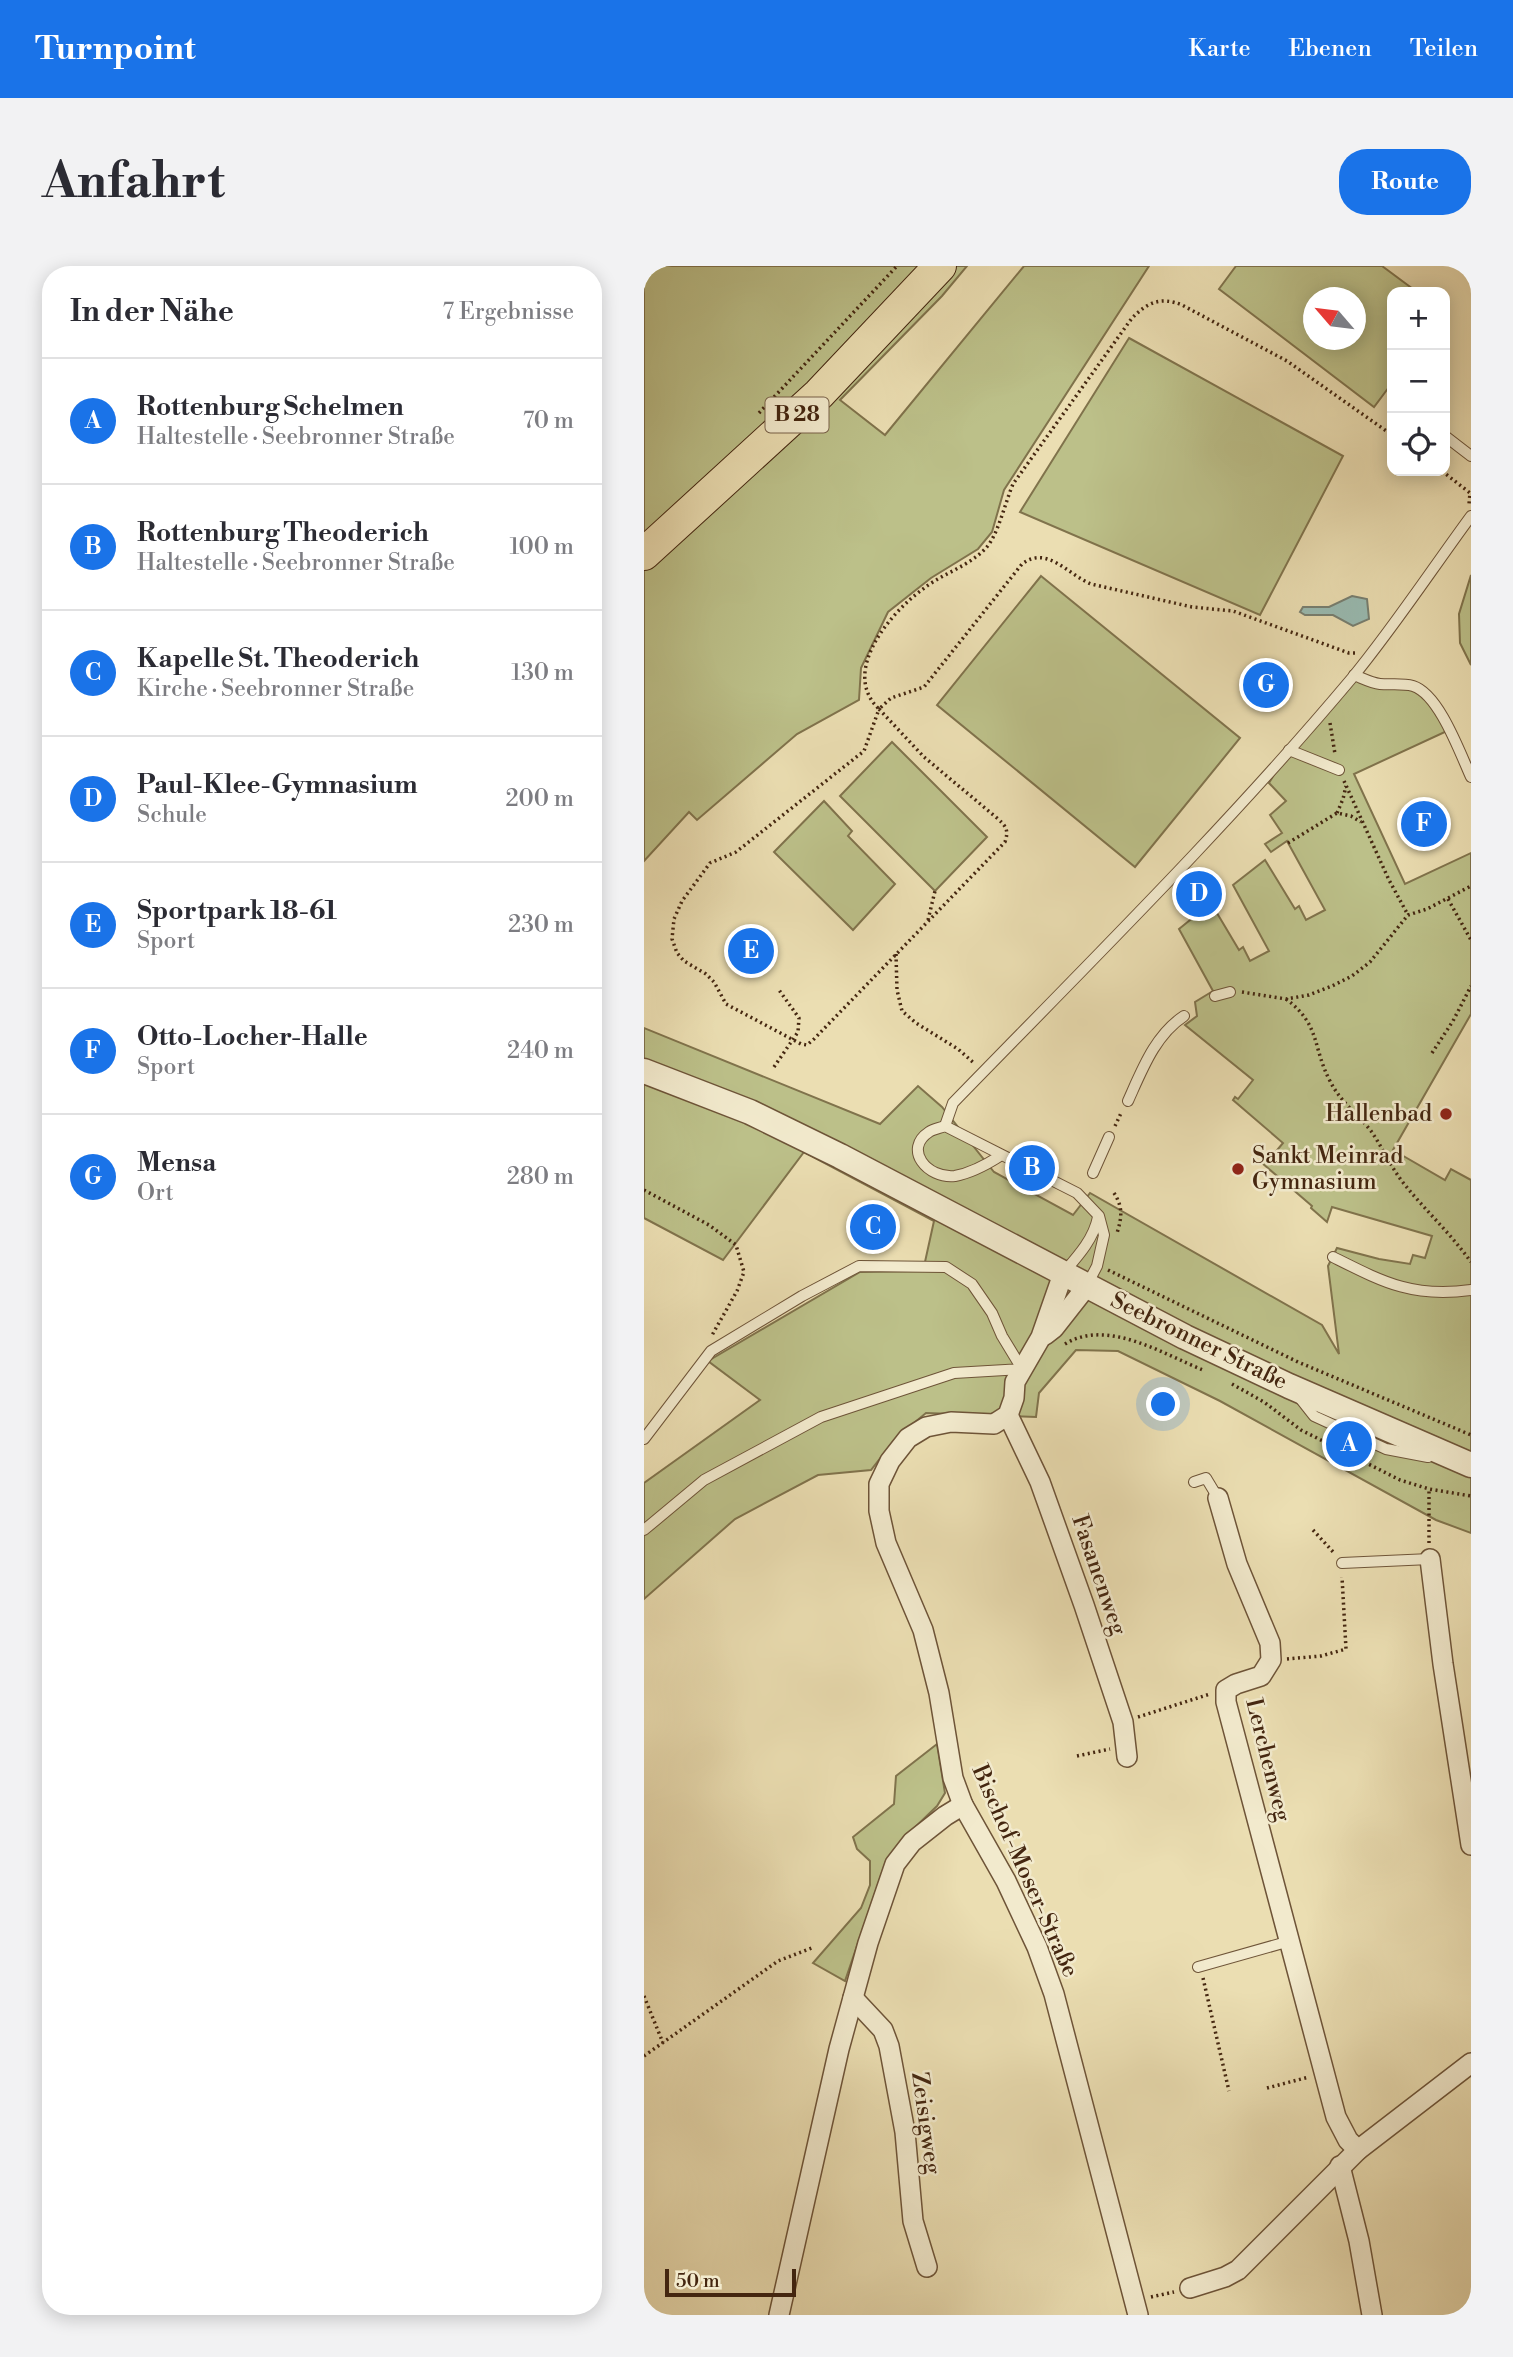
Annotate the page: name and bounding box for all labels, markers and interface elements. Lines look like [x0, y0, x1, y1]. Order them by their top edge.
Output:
text: Turnpoint [35, 29, 196, 70]
text: Karte [1189, 34, 1251, 64]
text: Ebenen [1289, 34, 1372, 64]
text: Teilen [1410, 34, 1478, 64]
button: Route [1339, 149, 1471, 215]
text: Anfahrt [42, 152, 225, 213]
north arrow [1303, 287, 1366, 350]
map controls [1387, 287, 1450, 476]
button: + [1387, 287, 1450, 350]
text: In der Nähe [70, 293, 234, 331]
text: 7 Ergebnisse [443, 298, 574, 326]
button: − [1387, 350, 1450, 413]
text: Rottenburg Schelmen [137, 391, 404, 423]
road number: B 28 [766, 398, 828, 432]
text: A [85, 407, 101, 435]
text: 70 m [523, 407, 574, 435]
button: locate [1387, 413, 1450, 476]
text: Haltestelle · Seebronner Straße [137, 423, 455, 451]
text: Rottenburg Theoderich [137, 517, 429, 549]
text: B [84, 533, 102, 561]
text: 100 m [509, 533, 574, 561]
text: Haltestelle · Seebronner Straße [137, 549, 455, 577]
text: Kapelle St. Theoderich [137, 643, 419, 675]
text: C [85, 659, 101, 687]
text: 130 m [511, 659, 574, 687]
pin: G [1243, 659, 1289, 711]
text: Kirche · Seebronner Straße [137, 675, 414, 703]
text: Paul-Klee-Gymnasium [137, 769, 418, 801]
text: D [84, 785, 102, 813]
text: 200 m [506, 785, 574, 813]
pin: F [1401, 798, 1447, 850]
text: Schule [137, 801, 207, 829]
pin: D [1176, 868, 1222, 920]
text: Sportpark 18-61 [137, 895, 337, 927]
text: E [85, 911, 101, 939]
text: 230 m [508, 911, 574, 939]
pin: E [728, 925, 774, 977]
text: Sport [137, 927, 195, 955]
text: Otto-Locher-Halle [137, 1021, 368, 1053]
text: F [85, 1037, 101, 1065]
text: 240 m [507, 1037, 574, 1065]
text: Sport [137, 1053, 195, 1081]
place label: Hallenbad [1325, 1100, 1432, 1128]
marker: Hallenbad [1438, 1106, 1454, 1122]
pin: B [1009, 1142, 1055, 1194]
place label: Sankt Meinrad Gymnasium [1252, 1142, 1403, 1196]
text: Mensa [137, 1147, 216, 1179]
marker: Sankt Meinrad Gymnasium [1230, 1161, 1246, 1177]
text: G [84, 1163, 102, 1191]
text: 280 m [507, 1163, 574, 1191]
text: Ort [137, 1179, 174, 1207]
pin: C [850, 1201, 896, 1253]
street label: Seebronner Straße [1106, 1286, 1292, 1396]
your location [1146, 1387, 1180, 1421]
pin: A [1326, 1418, 1372, 1470]
street label: Fasanenweg [1065, 1511, 1133, 1639]
street label: Lerchenweg [1239, 1695, 1297, 1825]
street label: Bischof-Moser-Straße [965, 1760, 1084, 1982]
street label: Zeisigweg [905, 2070, 947, 2176]
scale bar [665, 2266, 796, 2298]
text: 50 m [676, 2269, 720, 2293]

